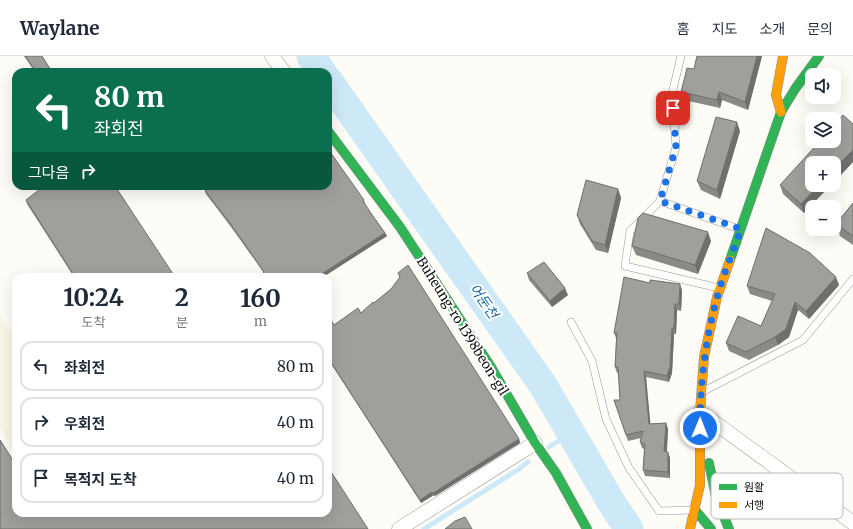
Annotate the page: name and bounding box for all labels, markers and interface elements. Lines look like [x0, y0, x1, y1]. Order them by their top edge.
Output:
text: Waylane [20, 16, 100, 40]
text: 홈 [677, 20, 690, 38]
text: 지도 [712, 20, 737, 38]
text: 소개 [759, 20, 785, 38]
text: 문의 [807, 20, 833, 38]
map controls [805, 68, 841, 236]
button: sound [805, 68, 841, 104]
text: 80 m [94, 79, 165, 115]
icon: left [28, 84, 80, 136]
pin [656, 91, 690, 125]
icon: arrive [662, 97, 684, 119]
button: layers [805, 112, 841, 148]
text: 좌회전 [94, 117, 144, 140]
button: + [805, 156, 841, 192]
icon: right [77, 160, 99, 182]
text: 그다음 [28, 163, 69, 182]
button: − [805, 200, 841, 236]
street label: Buheung-ro 1398beon-gil [413, 254, 512, 399]
water label: 어둔천 [466, 280, 503, 323]
text: 10:24 [63, 282, 124, 313]
text: 2 [175, 282, 189, 313]
text: 160 [240, 283, 281, 314]
text: m [254, 313, 267, 330]
text: 도착 [81, 314, 105, 331]
text: 분 [176, 314, 188, 331]
icon: left [30, 355, 52, 377]
text: 80 m [277, 357, 314, 376]
text: 좌회전 [64, 358, 105, 377]
position arrow [679, 407, 721, 449]
icon: right [30, 411, 52, 433]
text: 40 m [277, 413, 314, 432]
text: 우회전 [64, 414, 105, 433]
icon: arrive [30, 467, 52, 489]
text: 40 m [277, 469, 314, 488]
text: 목적지 도착 [64, 470, 137, 489]
legend [711, 473, 843, 519]
text: 원활 [744, 480, 764, 494]
text: 서행 [744, 498, 764, 512]

